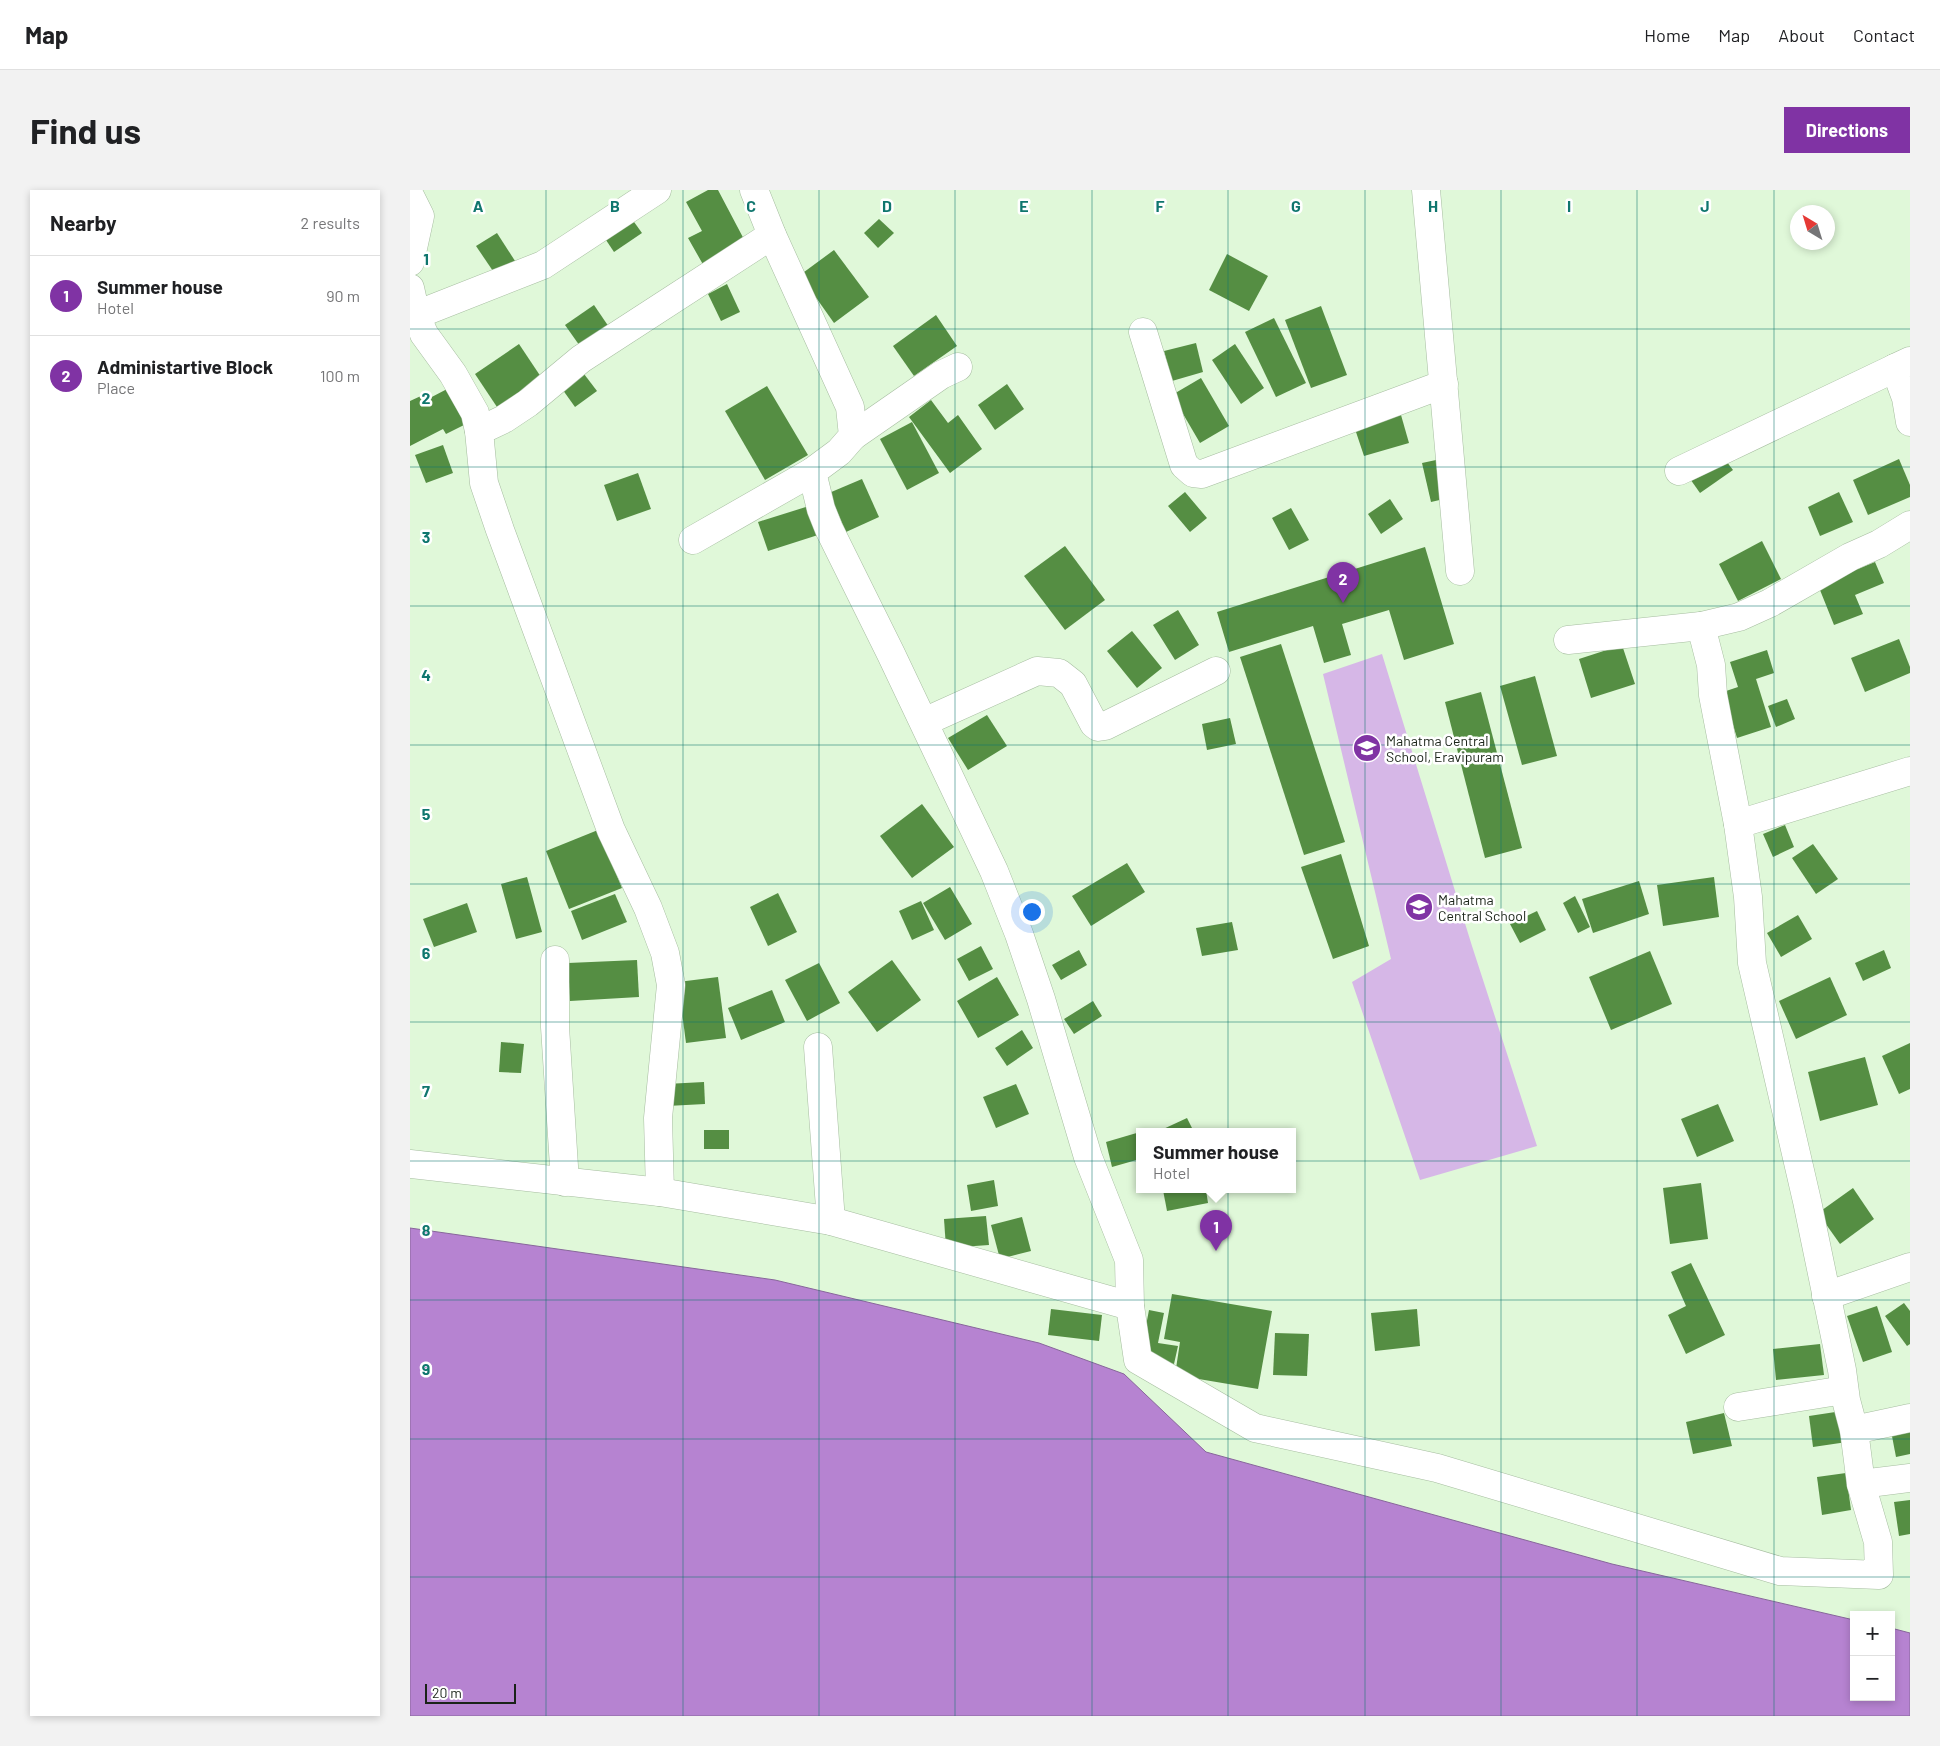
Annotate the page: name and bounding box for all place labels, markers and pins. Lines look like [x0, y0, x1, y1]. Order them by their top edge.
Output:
pin: 2 [1327, 562, 1359, 603]
place label: Mahatma Central School, Eravipuram [1386, 732, 1504, 765]
school or university icon: Mahatma Central School, Eravipuram [1352, 733, 1382, 763]
place label: Mahatma Central School [1438, 891, 1526, 924]
school or university icon: Mahatma Central School [1404, 892, 1434, 922]
pin: 1 [1200, 1210, 1232, 1251]

